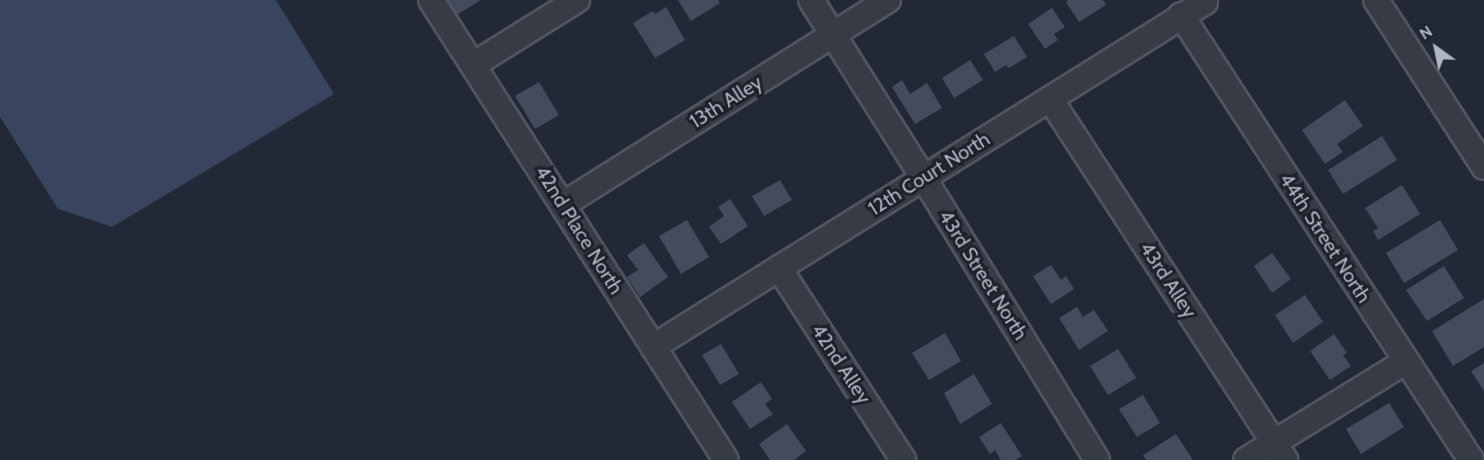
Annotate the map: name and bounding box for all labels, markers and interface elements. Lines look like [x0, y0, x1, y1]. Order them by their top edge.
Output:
north arrow [1406, 18, 1466, 78]
text: N [1416, 21, 1436, 44]
street label: 13th Alley [685, 70, 767, 134]
street label: 12th Court North [864, 127, 994, 221]
street label: 42nd Place North [530, 161, 628, 299]
street label: 44th Street North [1274, 169, 1376, 307]
street label: 43rd Street North [933, 206, 1033, 344]
street label: 43rd Alley [1135, 237, 1201, 323]
street label: 42nd Alley [806, 319, 876, 409]

